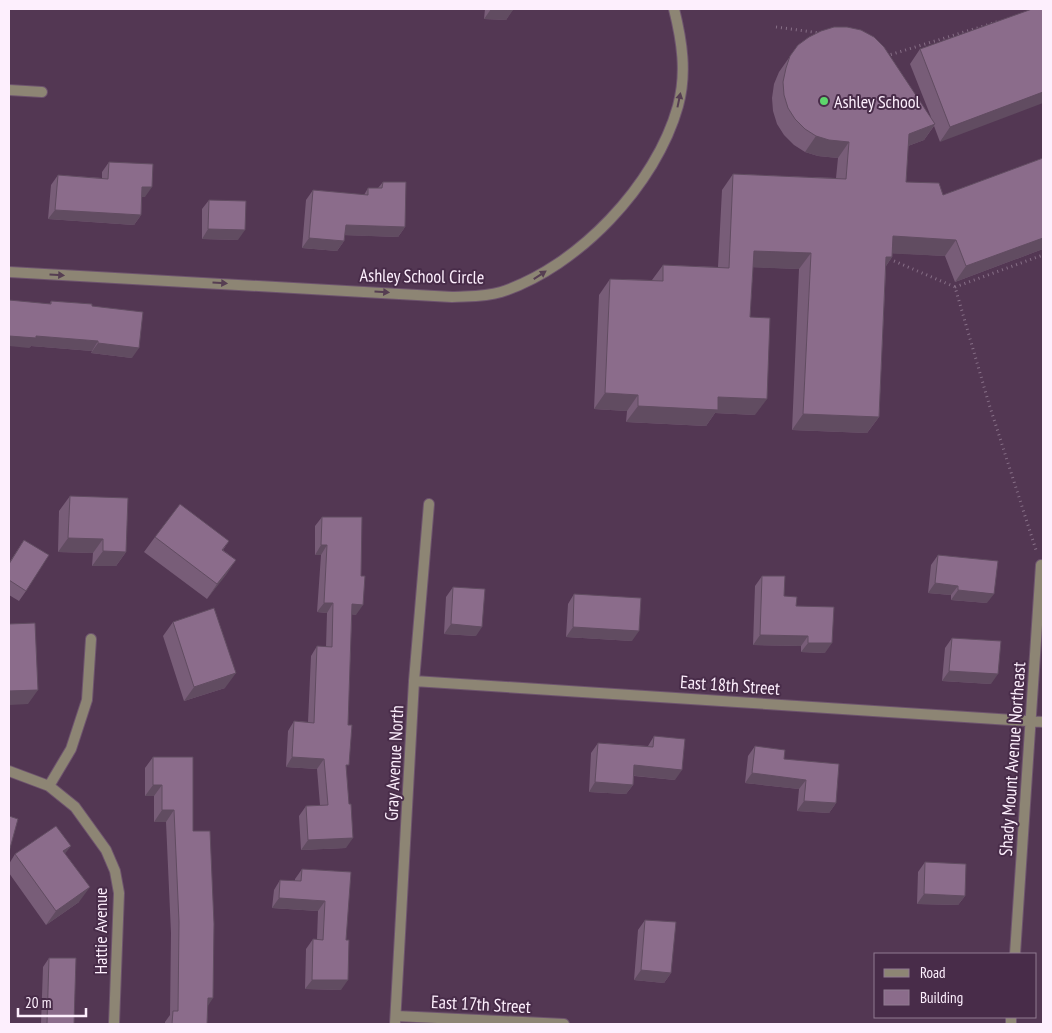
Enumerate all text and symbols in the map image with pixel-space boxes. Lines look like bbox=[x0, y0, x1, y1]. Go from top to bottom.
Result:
place label: Ashley School bbox=[834, 90, 920, 113]
one-way arrow bbox=[675, 92, 683, 108]
marker: Ashley School bbox=[818, 95, 830, 107]
street label: Ashley School Circle bbox=[359, 263, 485, 289]
one-way arrow bbox=[533, 270, 547, 280]
one-way arrow bbox=[50, 271, 66, 279]
one-way arrow bbox=[212, 280, 228, 288]
one-way arrow bbox=[374, 289, 390, 297]
street label: Shady Mount Avenue Northeast bbox=[994, 661, 1030, 857]
street label: East 18th Street bbox=[679, 670, 781, 700]
street label: Gray Avenue North bbox=[379, 705, 409, 821]
street label: Hattie Avenue bbox=[89, 888, 112, 974]
legend bbox=[874, 953, 1037, 1018]
text: Road bbox=[920, 963, 946, 982]
scale bar bbox=[18, 986, 85, 1018]
text: Building bbox=[920, 988, 963, 1007]
street label: East 17th Street bbox=[431, 990, 531, 1018]
text: 20 m bbox=[25, 993, 51, 1012]

